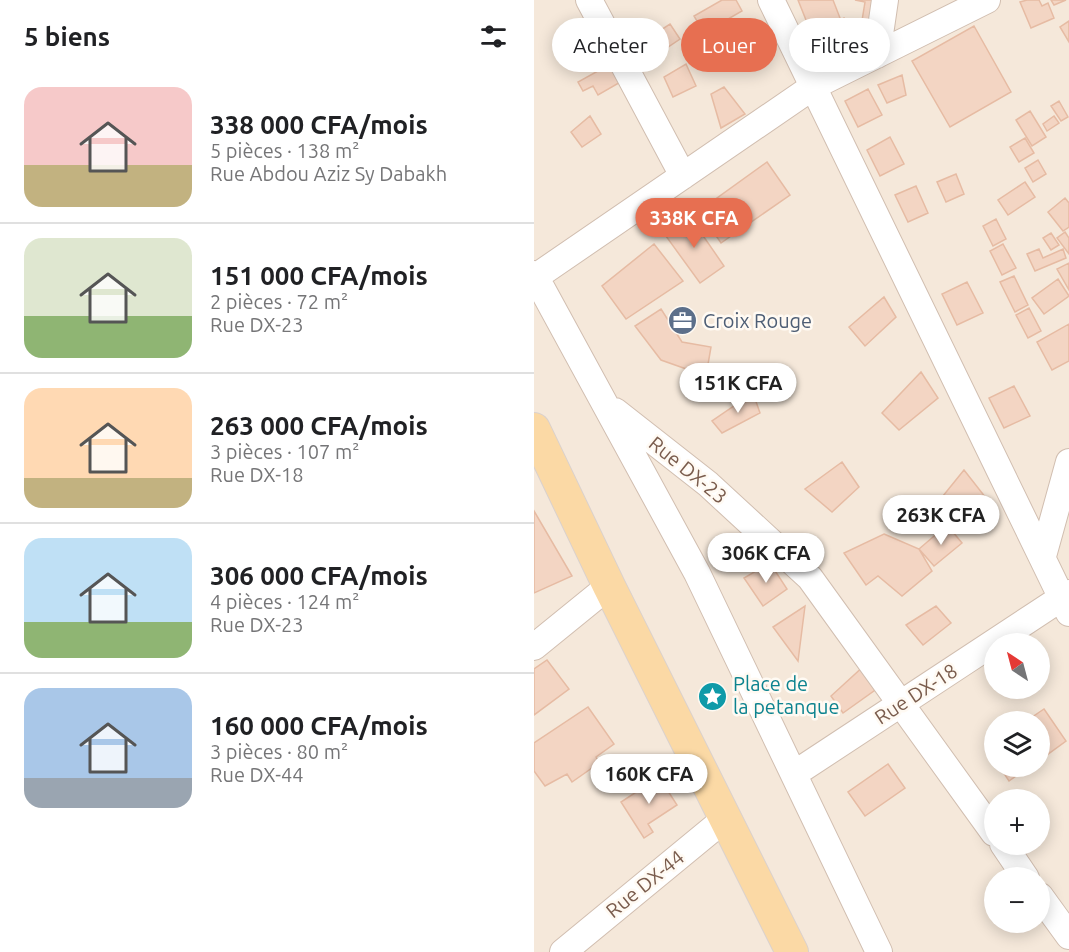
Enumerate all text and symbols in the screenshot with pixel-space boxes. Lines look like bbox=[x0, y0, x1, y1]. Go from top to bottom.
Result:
chip: Acheter bbox=[552, 18, 669, 72]
chip: Louer bbox=[681, 18, 777, 72]
chip: Filtres bbox=[789, 18, 890, 72]
icon: filters bbox=[477, 20, 510, 53]
text: 5 biens bbox=[24, 22, 110, 51]
text: 338 000 CFA/mois bbox=[210, 110, 428, 139]
icon: home bbox=[72, 111, 144, 183]
text: 5 pièces · 138 m² bbox=[210, 139, 359, 162]
text: Rue Abdou Aziz Sy Dabakh bbox=[210, 162, 447, 185]
pin: 338K CFA bbox=[632, 198, 756, 249]
text: 338K CFA bbox=[649, 206, 739, 229]
text: 151 000 CFA/mois bbox=[210, 261, 428, 290]
icon: home bbox=[72, 262, 144, 334]
text: 2 pièces · 72 m² bbox=[210, 290, 348, 313]
office icon: Croix Rouge bbox=[666, 305, 698, 337]
place label: Croix Rouge bbox=[703, 309, 812, 332]
text: Rue DX-23 bbox=[210, 313, 304, 336]
pin: 151K CFA bbox=[676, 363, 800, 414]
text: 151K CFA bbox=[693, 371, 783, 394]
text: 263 000 CFA/mois bbox=[210, 411, 428, 440]
icon: home bbox=[72, 412, 144, 484]
street label: Rue DX-23 bbox=[645, 431, 732, 508]
text: 3 pièces · 107 m² bbox=[210, 440, 359, 463]
text: Rue DX-18 bbox=[210, 463, 304, 486]
pin: 263K CFA bbox=[879, 495, 1003, 546]
text: 263K CFA bbox=[896, 503, 986, 526]
pin: 306K CFA bbox=[704, 533, 828, 584]
text: 306K CFA bbox=[721, 541, 811, 564]
text: 306 000 CFA/mois bbox=[210, 561, 428, 590]
icon: home bbox=[72, 562, 144, 634]
text: 4 pièces · 124 m² bbox=[210, 590, 359, 613]
text: Rue DX-23 bbox=[210, 613, 304, 636]
north arrow bbox=[984, 633, 1050, 699]
map controls bbox=[984, 633, 1050, 933]
street label: Rue DX-18 bbox=[870, 658, 961, 729]
place label: Place de la petanque bbox=[733, 672, 840, 718]
place icon: Place de la petanque bbox=[696, 680, 728, 712]
text: 160 000 CFA/mois bbox=[210, 711, 428, 740]
button: layers bbox=[984, 711, 1050, 777]
icon: home bbox=[72, 712, 144, 784]
text: 3 pièces · 80 m² bbox=[210, 740, 348, 763]
pin: 160K CFA bbox=[587, 754, 711, 805]
text: 160K CFA bbox=[604, 762, 694, 785]
text: Rue DX-44 bbox=[210, 763, 304, 786]
button: + bbox=[984, 789, 1050, 855]
street label: Rue DX-44 bbox=[601, 845, 688, 922]
button: − bbox=[984, 867, 1050, 933]

